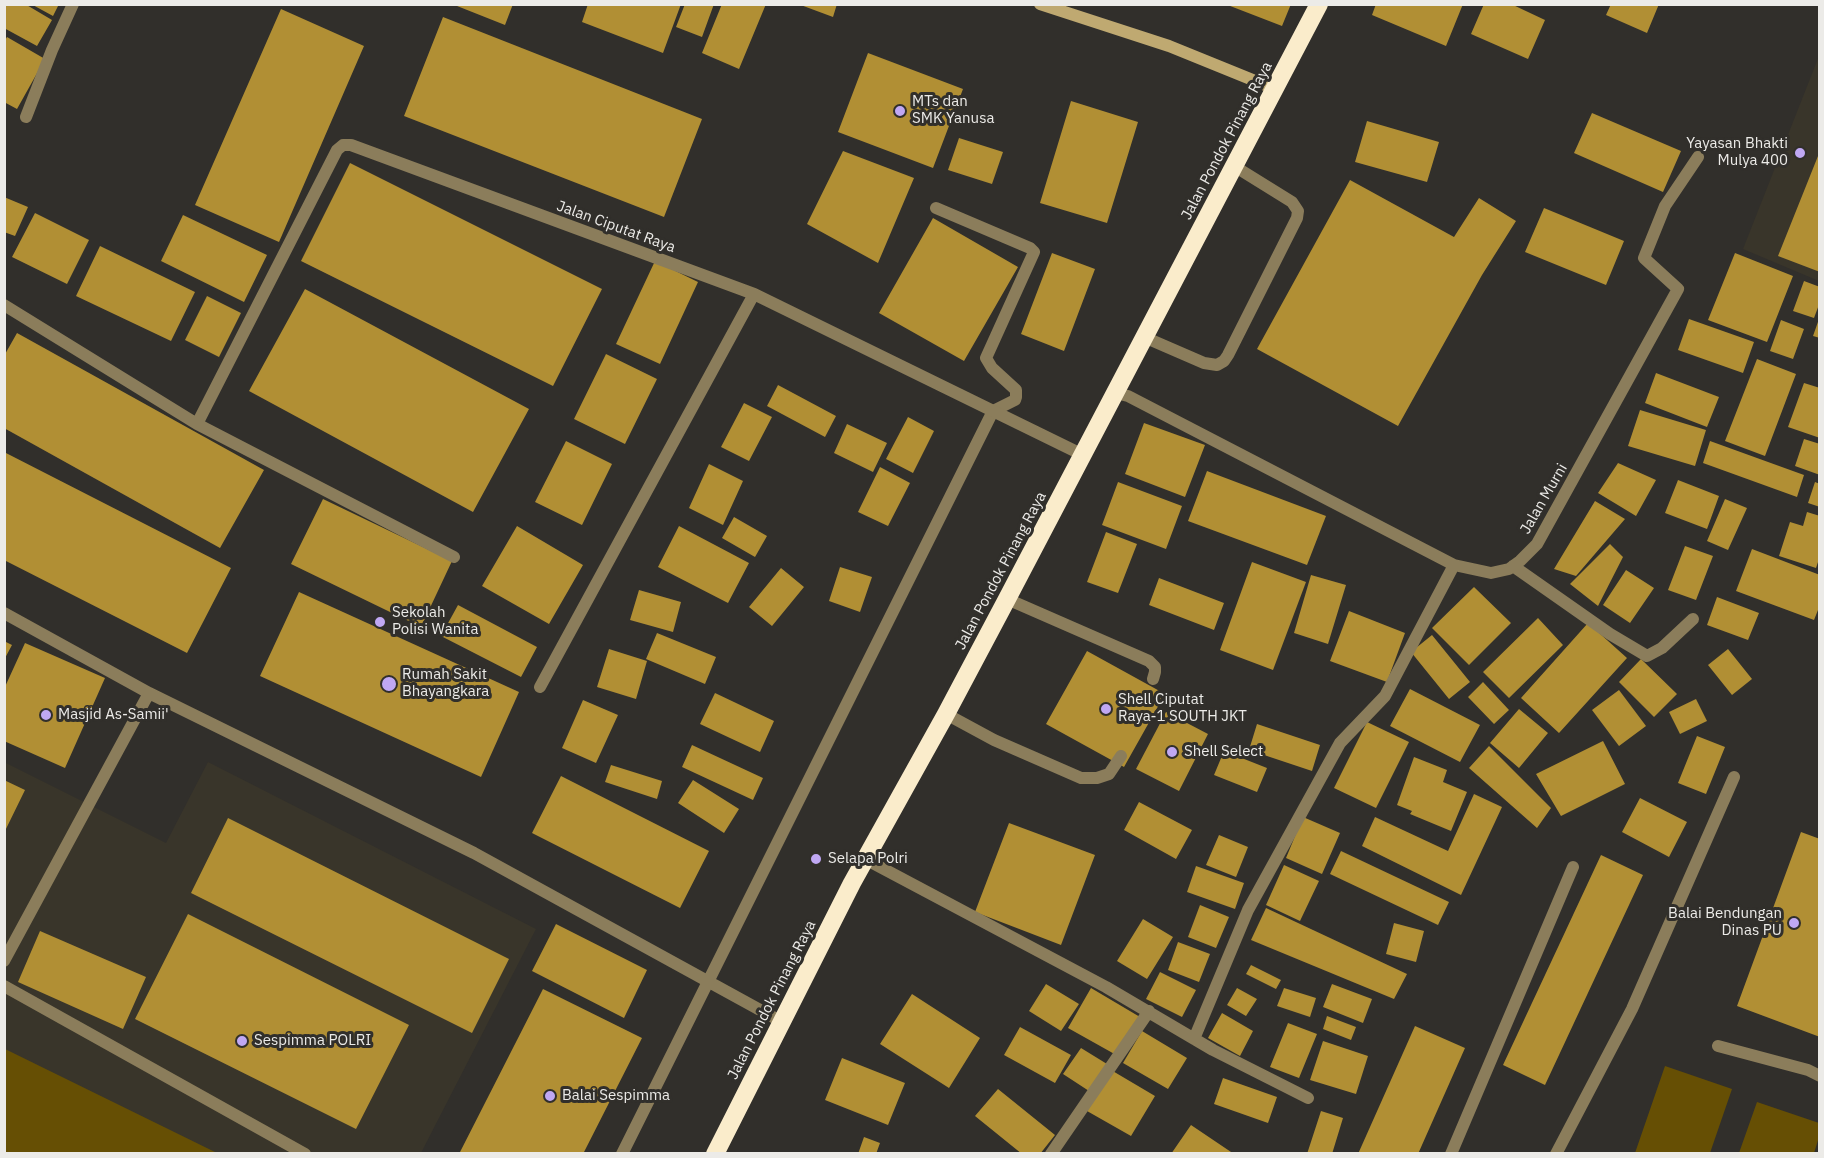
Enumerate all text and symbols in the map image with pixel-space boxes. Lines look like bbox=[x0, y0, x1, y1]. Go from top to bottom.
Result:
street label: Jalan Pondok Pinang Raya bbox=[1178, 59, 1276, 223]
place label: MTs dan SMK Yanusa bbox=[912, 93, 994, 128]
marker: MTs dan SMK Yanusa bbox=[893, 104, 907, 118]
place label: Yayasan Bhakti Mulya 400 bbox=[1686, 135, 1788, 170]
marker: Yayasan Bhakti Mulya 400 bbox=[1793, 146, 1807, 160]
street label: Jalan Ciputat Raya bbox=[554, 197, 678, 257]
street label: Jalan Murni bbox=[1517, 461, 1571, 537]
street label: Jalan Pondok Pinang Raya bbox=[952, 489, 1050, 653]
place label: Sekolah Polisi Wanita bbox=[392, 604, 478, 639]
marker: Sekolah Polisi Wanita bbox=[373, 615, 387, 629]
place label: Rumah Sakit Bhayangkara bbox=[402, 666, 489, 701]
marker: Rumah Sakit Bhayangkara bbox=[380, 675, 398, 693]
place label: Shell Ciputat Raya-1 SOUTH JKT bbox=[1118, 691, 1247, 726]
marker: Shell Ciputat Raya-1 SOUTH JKT bbox=[1099, 702, 1113, 716]
place label: Masjid As-Samii' bbox=[58, 706, 169, 724]
marker: Masjid As-Samii' bbox=[39, 708, 53, 722]
place label: Shell Select bbox=[1184, 743, 1263, 761]
marker: Shell Select bbox=[1165, 745, 1179, 759]
place label: Selapa Polri bbox=[828, 850, 908, 868]
marker: Selapa Polri bbox=[809, 852, 823, 866]
place label: Balai Bendungan Dinas PU bbox=[1668, 905, 1782, 940]
marker: Balai Bendungan Dinas PU bbox=[1787, 916, 1801, 930]
street label: Jalan Pondok Pinang Raya bbox=[724, 917, 820, 1083]
place label: Sespimma POLRI bbox=[254, 1032, 371, 1050]
marker: Sespimma POLRI bbox=[235, 1034, 249, 1048]
place label: Balai Sespimma bbox=[562, 1087, 670, 1105]
marker: Balai Sespimma bbox=[543, 1089, 557, 1103]

